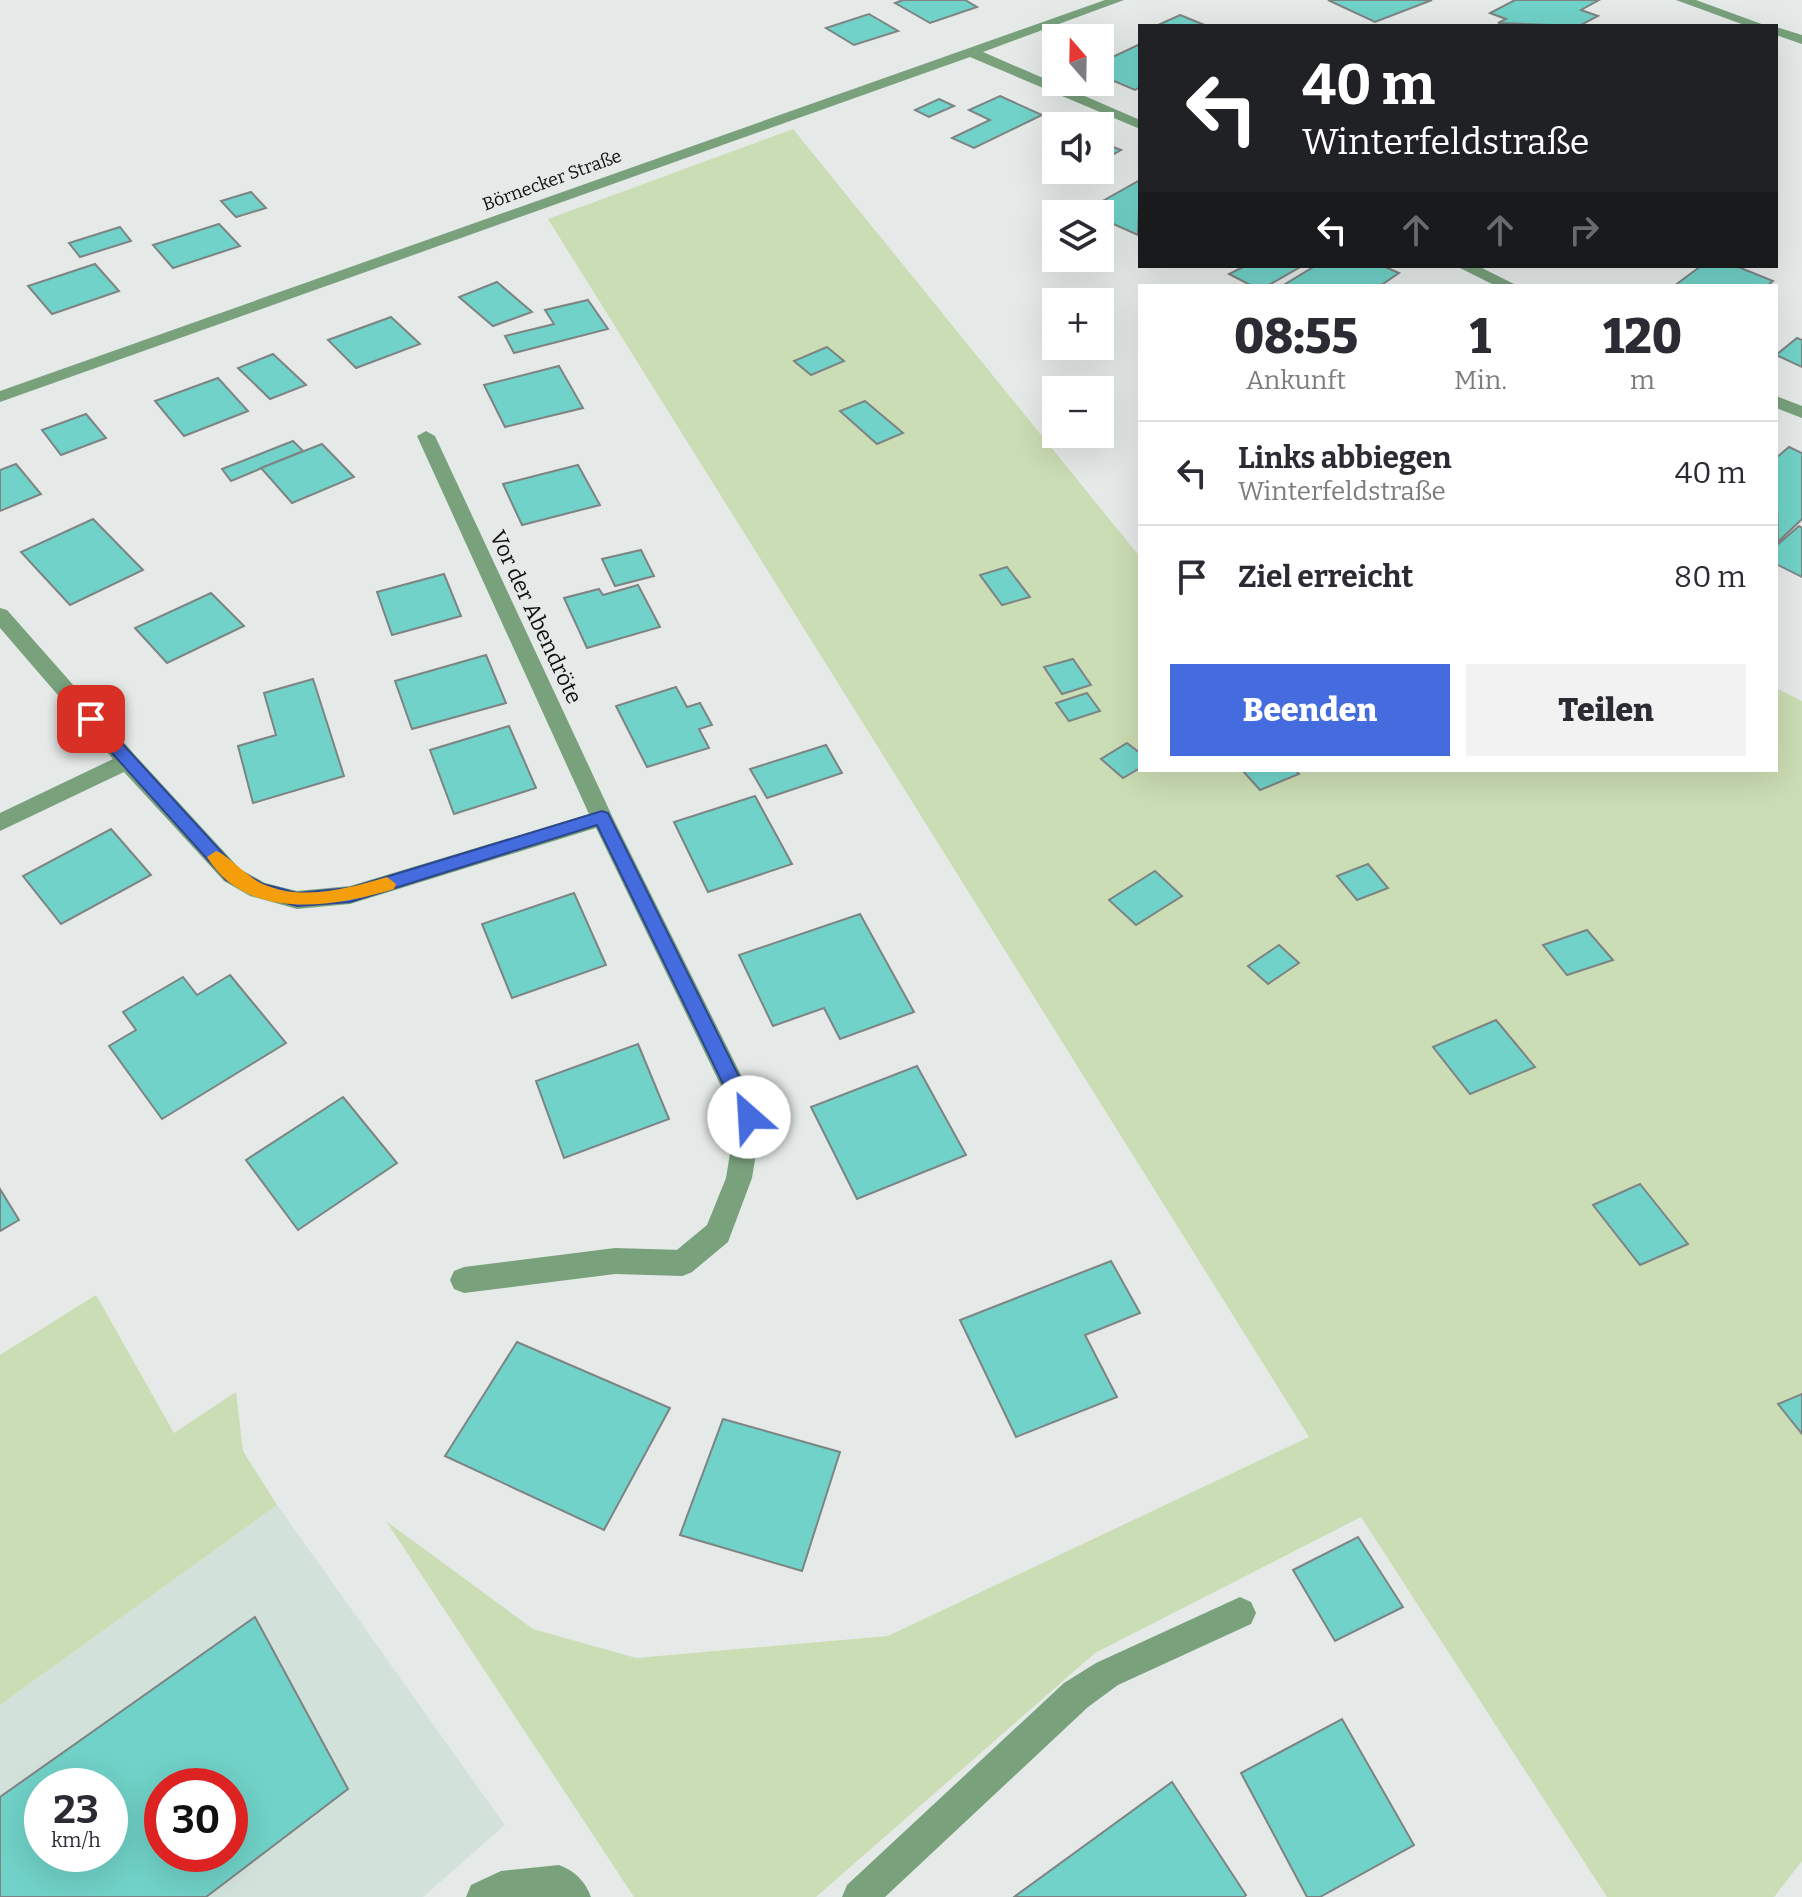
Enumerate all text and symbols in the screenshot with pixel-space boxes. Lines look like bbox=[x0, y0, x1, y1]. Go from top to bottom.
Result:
north arrow bbox=[1042, 24, 1114, 96]
map controls bbox=[1042, 24, 1114, 448]
text: 40 m bbox=[1302, 52, 1435, 119]
icon: left bbox=[1170, 56, 1274, 160]
button: sound bbox=[1042, 112, 1114, 184]
text: Winterfeldstraße bbox=[1302, 120, 1589, 164]
street label: Börnecker Straße bbox=[480, 145, 624, 215]
button: layers bbox=[1042, 200, 1114, 272]
icon: left bbox=[1310, 208, 1354, 252]
icon: ahead bbox=[1394, 208, 1438, 252]
icon: ahead bbox=[1478, 208, 1522, 252]
icon: right bbox=[1562, 208, 1606, 252]
button: + bbox=[1042, 288, 1114, 360]
text: 08:55 bbox=[1234, 308, 1358, 366]
text: 1 bbox=[1470, 308, 1491, 366]
text: 120 bbox=[1603, 308, 1682, 366]
text: Ankunft bbox=[1246, 365, 1346, 396]
text: Min. bbox=[1454, 365, 1507, 396]
text: m bbox=[1630, 365, 1655, 396]
button: − bbox=[1042, 376, 1114, 448]
text: Links abbiegen bbox=[1238, 440, 1451, 476]
icon: left bbox=[1170, 451, 1214, 495]
text: 40 m bbox=[1675, 455, 1746, 491]
text: Winterfeldstraße bbox=[1238, 476, 1446, 507]
street label: Vor der Abendröte bbox=[484, 526, 588, 708]
icon: arrive bbox=[1170, 555, 1214, 599]
text: Ziel erreicht bbox=[1238, 559, 1413, 595]
text: 80 m bbox=[1674, 559, 1746, 595]
button: Beenden bbox=[1170, 664, 1450, 756]
button: Teilen bbox=[1466, 664, 1746, 756]
pin bbox=[57, 685, 125, 753]
icon: arrive bbox=[69, 697, 113, 741]
position arrow bbox=[707, 1075, 791, 1159]
speed limit sign: 30 bbox=[144, 1768, 248, 1872]
text: 23 bbox=[53, 1786, 99, 1834]
text: km/h bbox=[51, 1828, 101, 1852]

